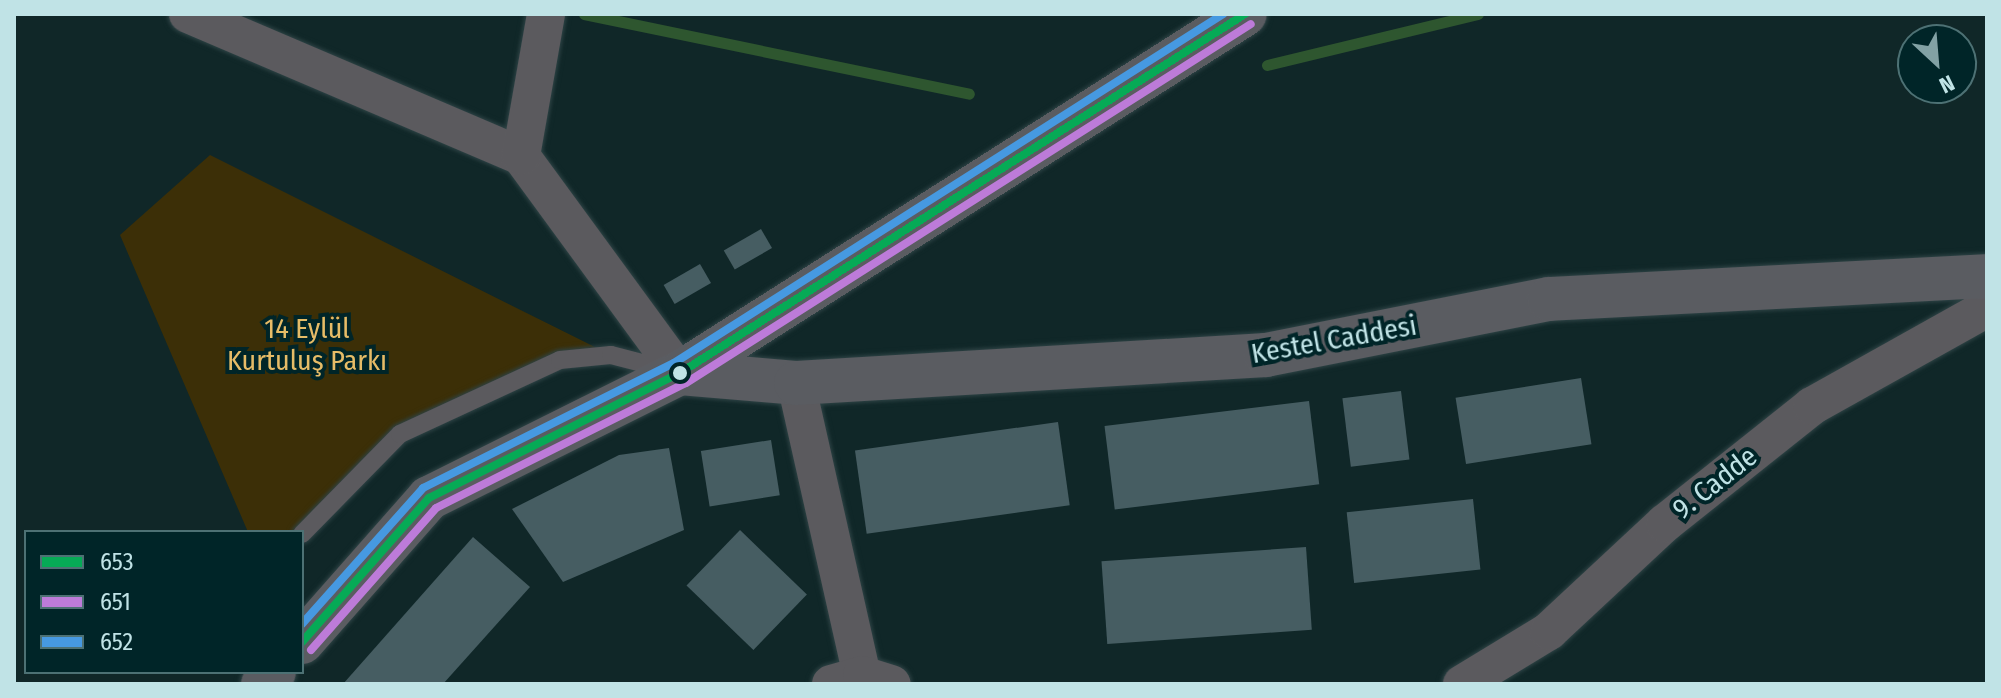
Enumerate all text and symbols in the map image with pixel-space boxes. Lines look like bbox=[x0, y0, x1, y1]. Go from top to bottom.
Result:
north arrow bbox=[1897, 24, 1977, 104]
text: N bbox=[1935, 69, 1959, 99]
street label: Kestel Caddesi bbox=[1249, 309, 1419, 371]
park label: 14 Eylül Kurtuluş Parkı bbox=[227, 312, 387, 378]
unlabelled marker bbox=[672, 365, 688, 381]
street label: 9. Cadde bbox=[1666, 440, 1764, 526]
legend bbox=[24, 530, 304, 674]
text: 653 bbox=[100, 548, 133, 576]
text: 651 bbox=[100, 588, 131, 616]
text: 652 bbox=[100, 628, 133, 656]

